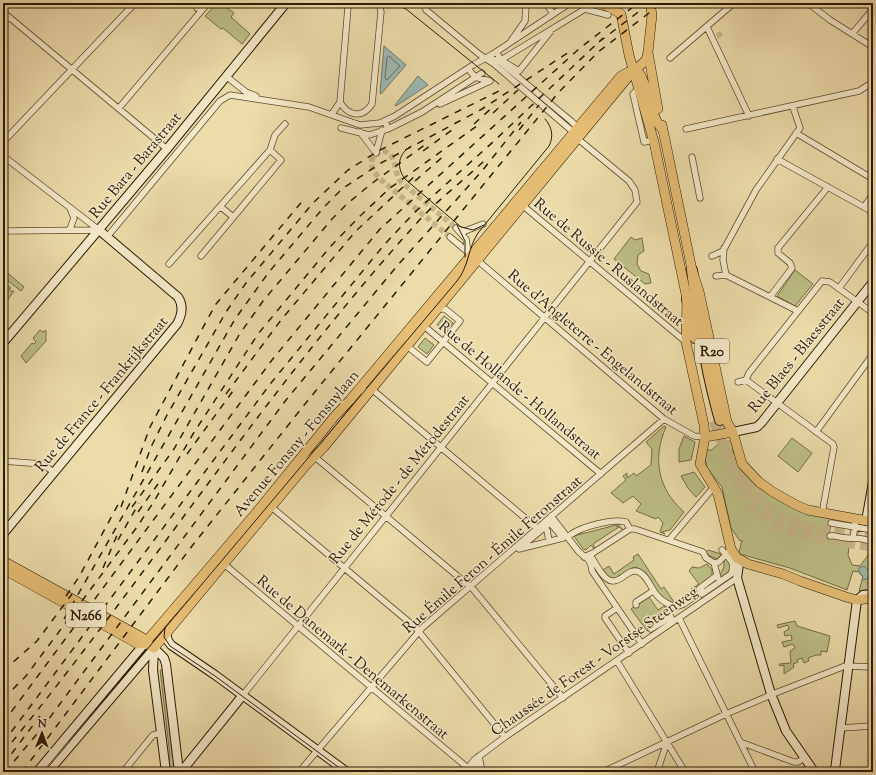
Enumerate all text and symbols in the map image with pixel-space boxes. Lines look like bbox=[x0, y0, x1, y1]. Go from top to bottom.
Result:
street label: Rue Bara - Barastraat bbox=[85, 108, 187, 224]
street label: Rue de Russie - Ruslandstraat bbox=[529, 194, 687, 332]
street label: Rue d'Angleterre - Engelandstraat bbox=[502, 266, 682, 421]
street label: Rue Blaes - Blaesstraat bbox=[744, 294, 850, 418]
street label: Rue de France - Frankrijkstraat bbox=[31, 313, 174, 477]
street label: Rue de Hollande - Hollandstraat bbox=[433, 317, 605, 466]
road number: R20 bbox=[695, 339, 729, 363]
street label: Avenue Fonsny - Fonsnylaan bbox=[229, 366, 365, 522]
street label: Rue de Mérode - de Mérodestraat bbox=[325, 391, 475, 569]
street label: Rue Émile Feron - Émile Feronstraat bbox=[398, 470, 587, 639]
street label: Rue de Danemark - Denemarkenstraat bbox=[251, 571, 453, 745]
street label: Chaussée de Forest - Vorstse Steenweg bbox=[487, 582, 703, 742]
road number: N266 bbox=[66, 603, 106, 627]
north arrow bbox=[22, 713, 62, 753]
text: N bbox=[37, 716, 47, 732]

